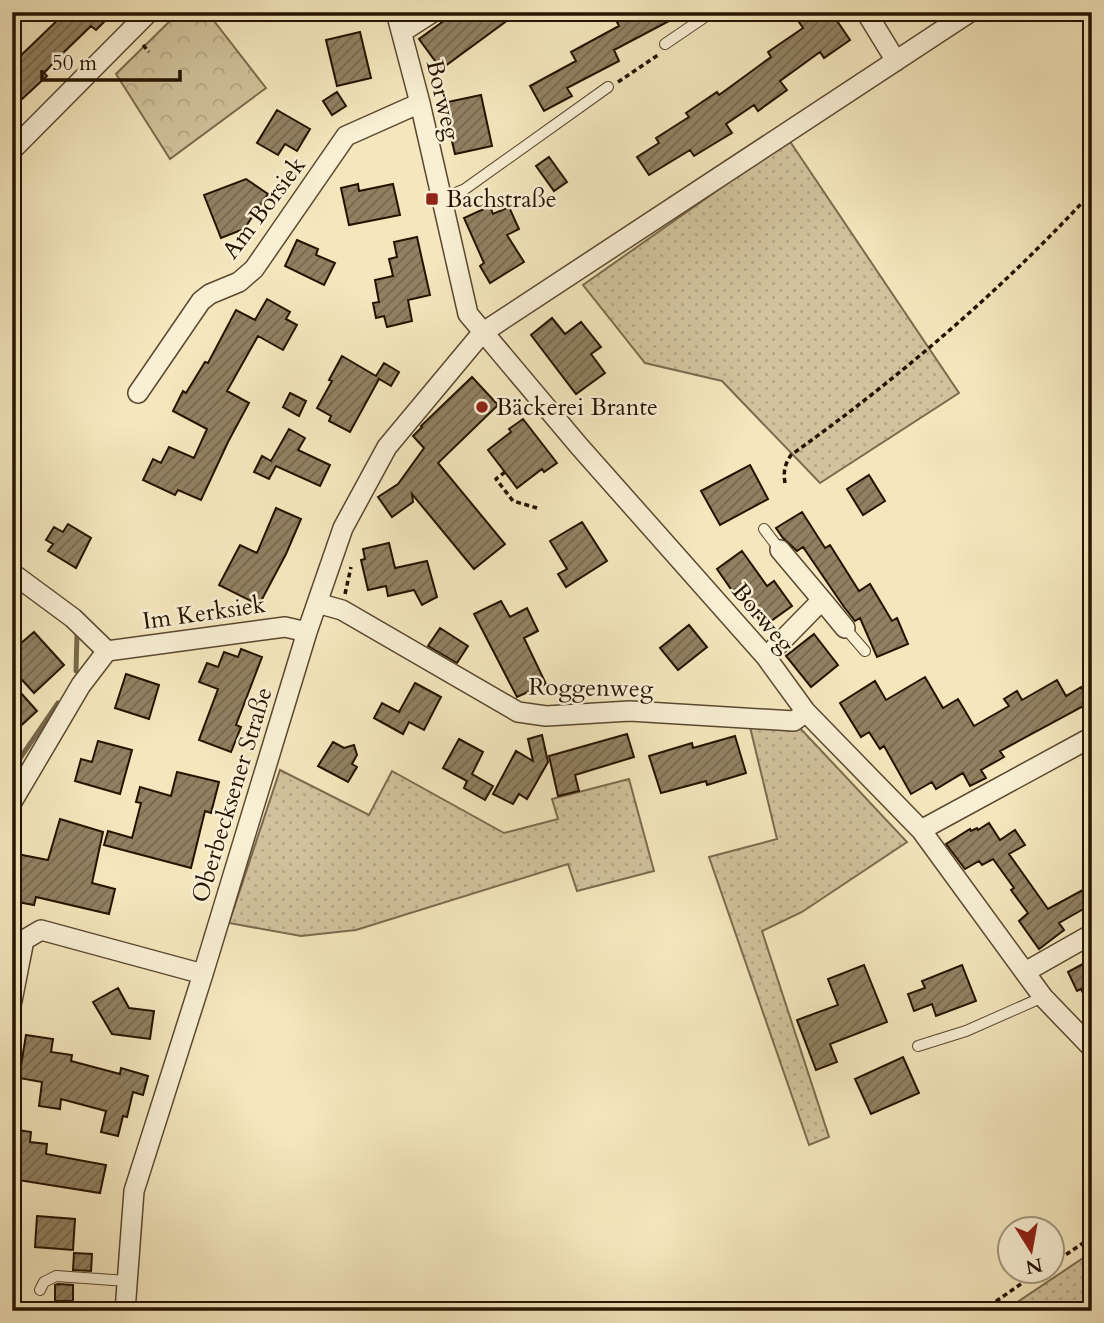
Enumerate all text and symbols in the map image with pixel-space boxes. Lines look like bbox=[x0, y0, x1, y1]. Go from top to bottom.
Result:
scale bar bbox=[42, 38, 180, 82]
text: 50 m bbox=[52, 49, 97, 78]
street label: Borweg bbox=[418, 57, 468, 144]
street label: Am Borsiek bbox=[215, 150, 313, 266]
place label: Bachstraße bbox=[446, 183, 557, 216]
marker: Bachstraße bbox=[424, 191, 440, 207]
place label: Bäckerei Brante bbox=[496, 391, 658, 424]
marker: Bäckerei Brante bbox=[474, 399, 490, 415]
street label: Borweg bbox=[724, 576, 802, 660]
street label: Im Kerksiek bbox=[140, 588, 268, 638]
street label: Roggenweg bbox=[528, 670, 654, 706]
street label: Oberbecksener Straße bbox=[184, 683, 280, 907]
north arrow bbox=[996, 1214, 1066, 1284]
text: N bbox=[1023, 1251, 1045, 1280]

